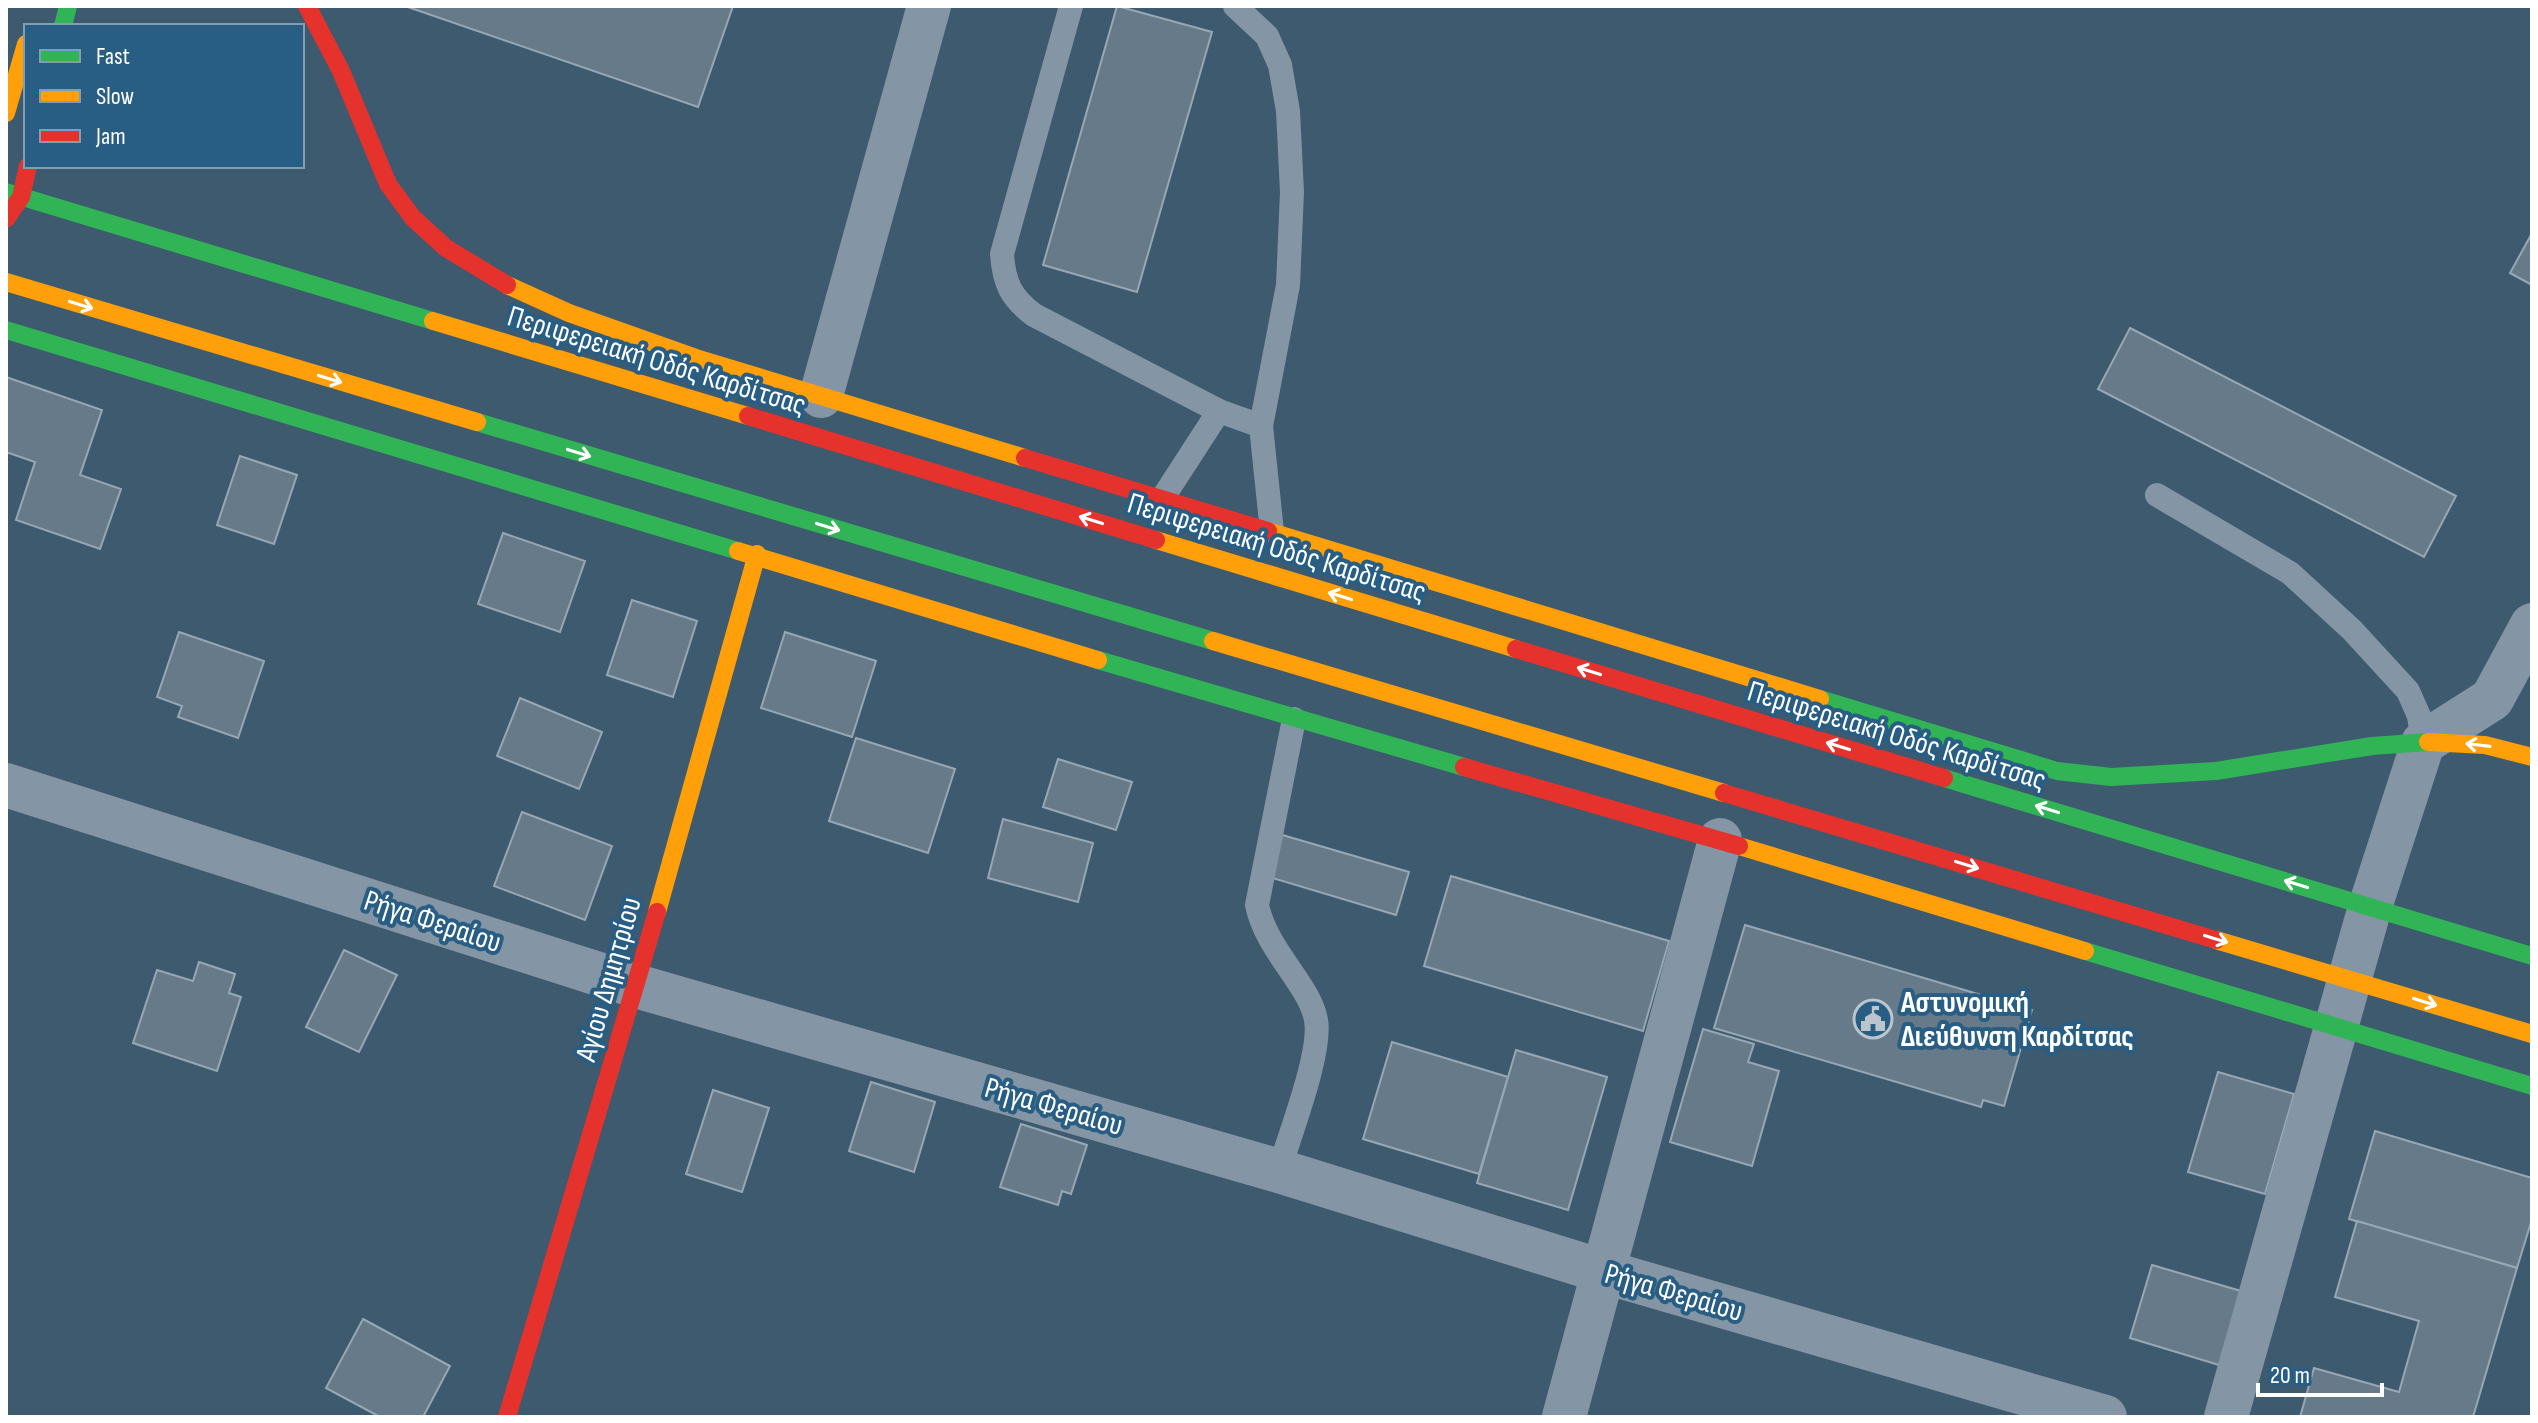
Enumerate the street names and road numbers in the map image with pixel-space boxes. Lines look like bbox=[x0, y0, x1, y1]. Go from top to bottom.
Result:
street label: Περιφερειακή Οδός Καρδίτσας bbox=[503, 298, 810, 423]
street label: Περιφερειακή Οδός Καρδίτσας bbox=[1123, 485, 1430, 610]
street label: Περιφερειακή Οδός Καρδίτσας bbox=[1743, 673, 2050, 798]
street label: Ρήγα Φεραίου bbox=[360, 883, 506, 961]
street label: Αγίου Δημητρίου bbox=[568, 893, 650, 1066]
street label: Ρήγα Φεραίου bbox=[980, 1070, 1127, 1144]
street label: Ρήγα Φεραίου bbox=[1600, 1256, 1747, 1330]

